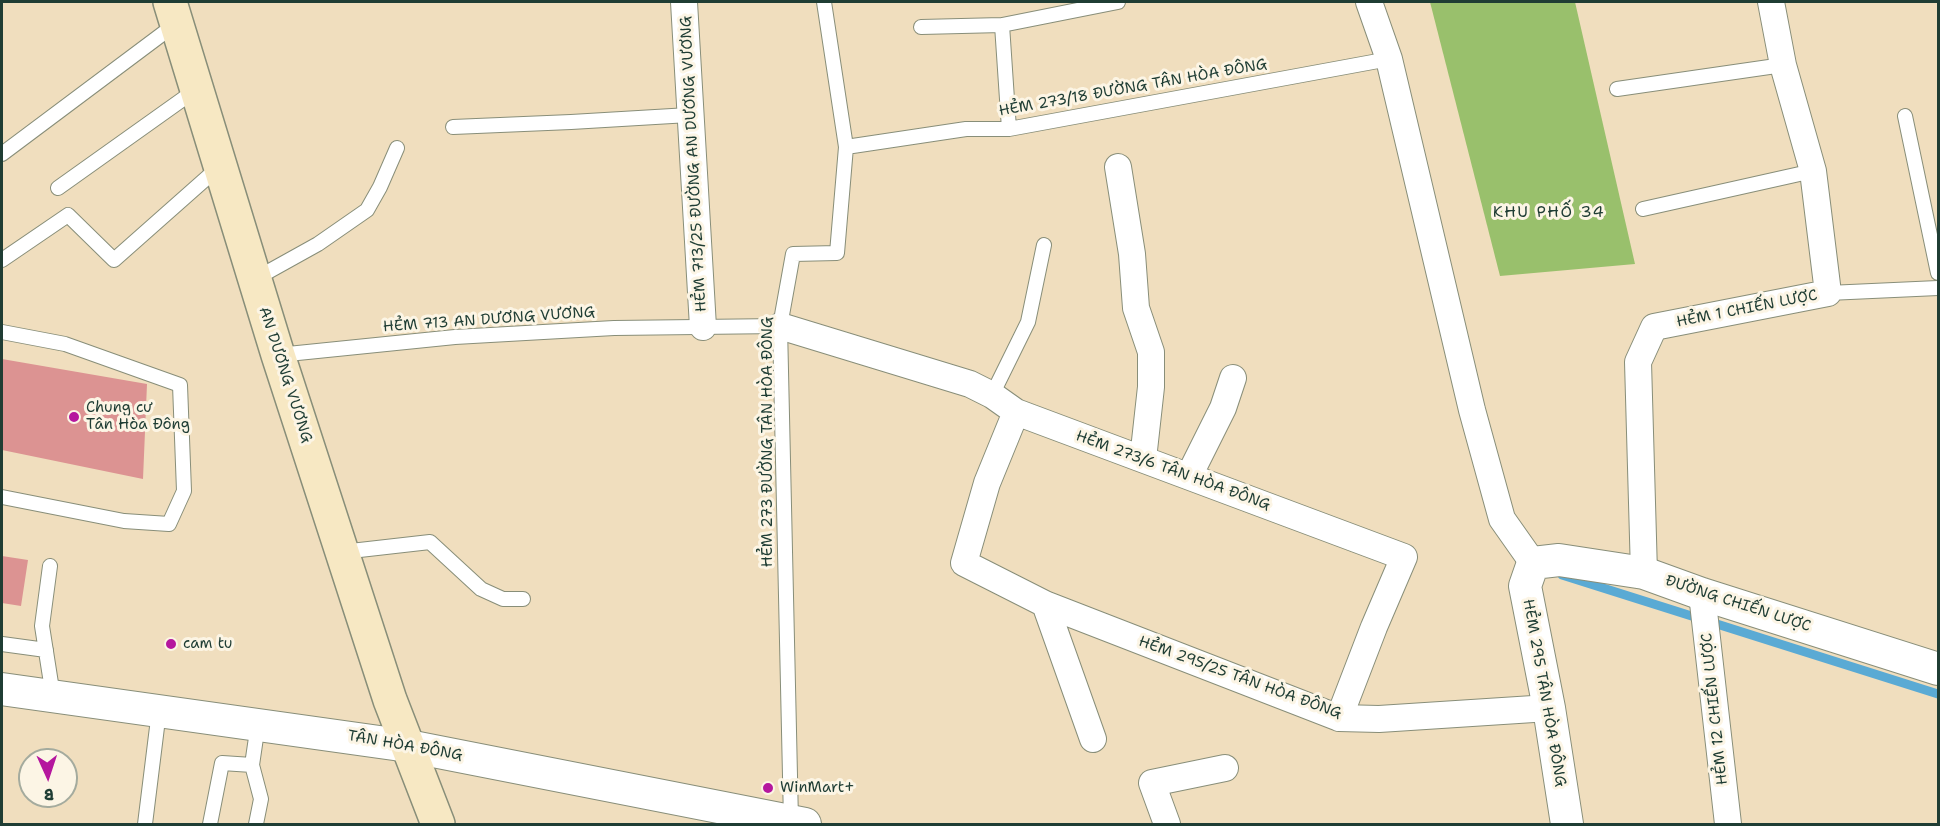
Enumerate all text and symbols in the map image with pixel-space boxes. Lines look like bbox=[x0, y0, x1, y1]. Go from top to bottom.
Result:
street label: HẺM 713/25 ĐƯỜNG AN DƯƠNG VƯƠNG bbox=[677, 15, 711, 313]
street label: HẺM 273/18 ĐƯỜNG TÂN HÒA ĐÔNG bbox=[997, 56, 1269, 120]
district label: KHU PHỐ 34 bbox=[1493, 203, 1605, 223]
street label: HẺM 1 CHIẾN LƯỢC bbox=[1675, 287, 1819, 331]
street label: HẺM 713 AN DƯƠNG VƯƠNG bbox=[382, 304, 596, 336]
street label: AN DƯƠNG VƯƠNG bbox=[255, 305, 315, 445]
street label: HẺM 273 ĐƯỜNG TÂN HÒA ĐÔNG bbox=[759, 317, 777, 567]
place label: Chung cư Tân Hòa Đông bbox=[86, 399, 190, 434]
marker: Chung cư Tân Hòa Đông bbox=[67, 410, 81, 424]
street label: HẺM 273/6 TÂN HÒA ĐÔNG bbox=[1073, 427, 1273, 515]
street label: ĐƯỜNG CHIẾN LƯỢC bbox=[1663, 572, 1813, 636]
street label: HẺM 295 TÂN HÒA ĐÔNG bbox=[1519, 598, 1569, 788]
street label: HẺM 12 CHIẾN LƯỢC bbox=[1698, 632, 1732, 786]
street label: HẺM 295/25 TÂN HÒA ĐÔNG bbox=[1136, 633, 1344, 723]
place label: cam tu bbox=[183, 635, 233, 653]
marker: cam tu bbox=[164, 637, 178, 651]
street label: TÂN HÒA ĐÔNG bbox=[346, 727, 464, 765]
north arrow bbox=[18, 748, 78, 808]
place label: WinMart+ bbox=[780, 779, 855, 797]
marker: WinMart+ bbox=[761, 781, 775, 795]
text: B bbox=[43, 784, 54, 805]

